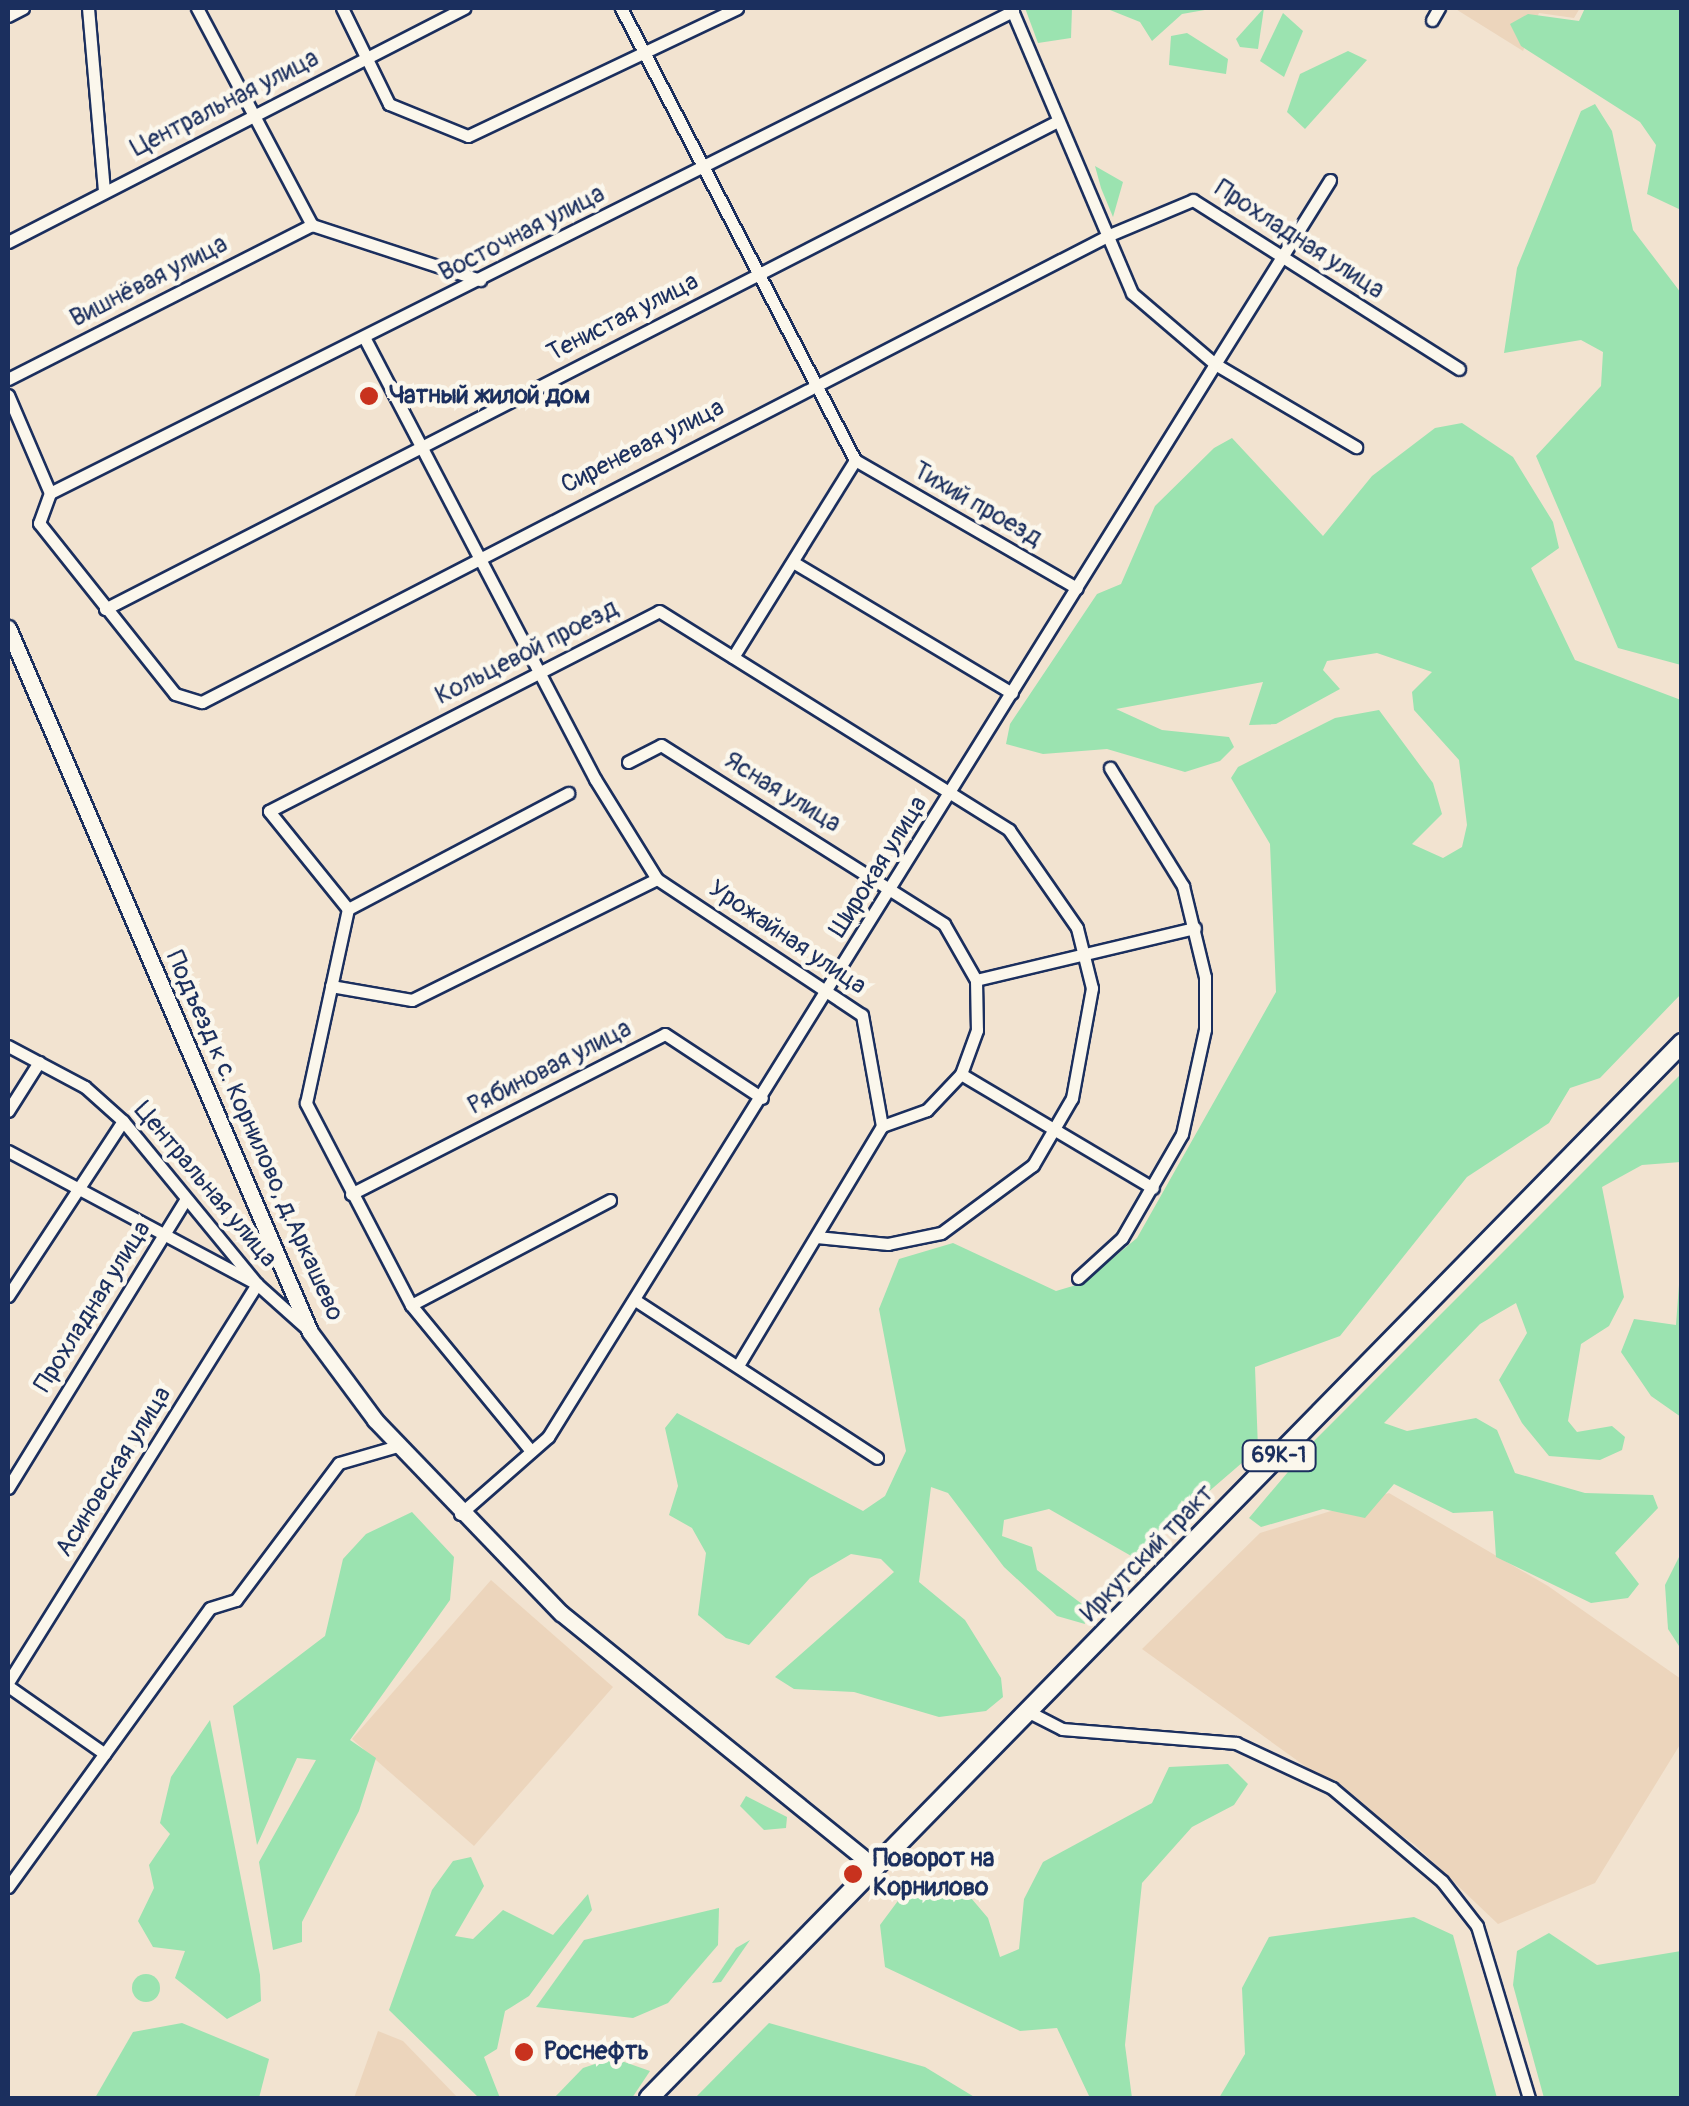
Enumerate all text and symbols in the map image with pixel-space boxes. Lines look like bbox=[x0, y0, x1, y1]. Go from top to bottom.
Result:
street label: Центральная улица bbox=[126, 44, 324, 164]
street label: Прохладная улица bbox=[1209, 174, 1389, 306]
street label: Восточная улица bbox=[434, 179, 610, 289]
street label: Вишнёвая улица bbox=[65, 230, 233, 334]
street label: Тенистая улица bbox=[542, 267, 704, 369]
place label: Чатный жилой дом bbox=[389, 381, 590, 411]
marker: Чатный жилой дом bbox=[358, 385, 380, 407]
street label: Сиреневая улица bbox=[557, 393, 729, 501]
street label: Тихий проезд bbox=[907, 456, 1047, 554]
street label: Кольцевой проезд bbox=[431, 594, 623, 712]
street label: Ясная улица bbox=[718, 746, 846, 840]
street label: Широкая улица bbox=[824, 791, 934, 943]
street label: Урожайная улица bbox=[703, 874, 871, 1002]
street label: Подъезд к с. Корнилово, д.Аркашево bbox=[159, 946, 349, 1326]
street label: Рябиновая улица bbox=[463, 1014, 637, 1122]
street label: Центральная улица bbox=[127, 1096, 283, 1274]
street label: Прохладная улица bbox=[28, 1216, 158, 1398]
street label: Асиновская улица bbox=[50, 1381, 178, 1563]
road number: 69К-1 bbox=[1242, 1439, 1316, 1473]
street label: Иркутский тракт bbox=[1075, 1479, 1221, 1629]
place label: Поворот на Корнилово bbox=[873, 1845, 994, 1904]
marker: Поворот на Корнилово bbox=[842, 1863, 864, 1885]
place label: Роснефть bbox=[544, 2037, 649, 2067]
marker: Роснефть bbox=[513, 2041, 535, 2063]

